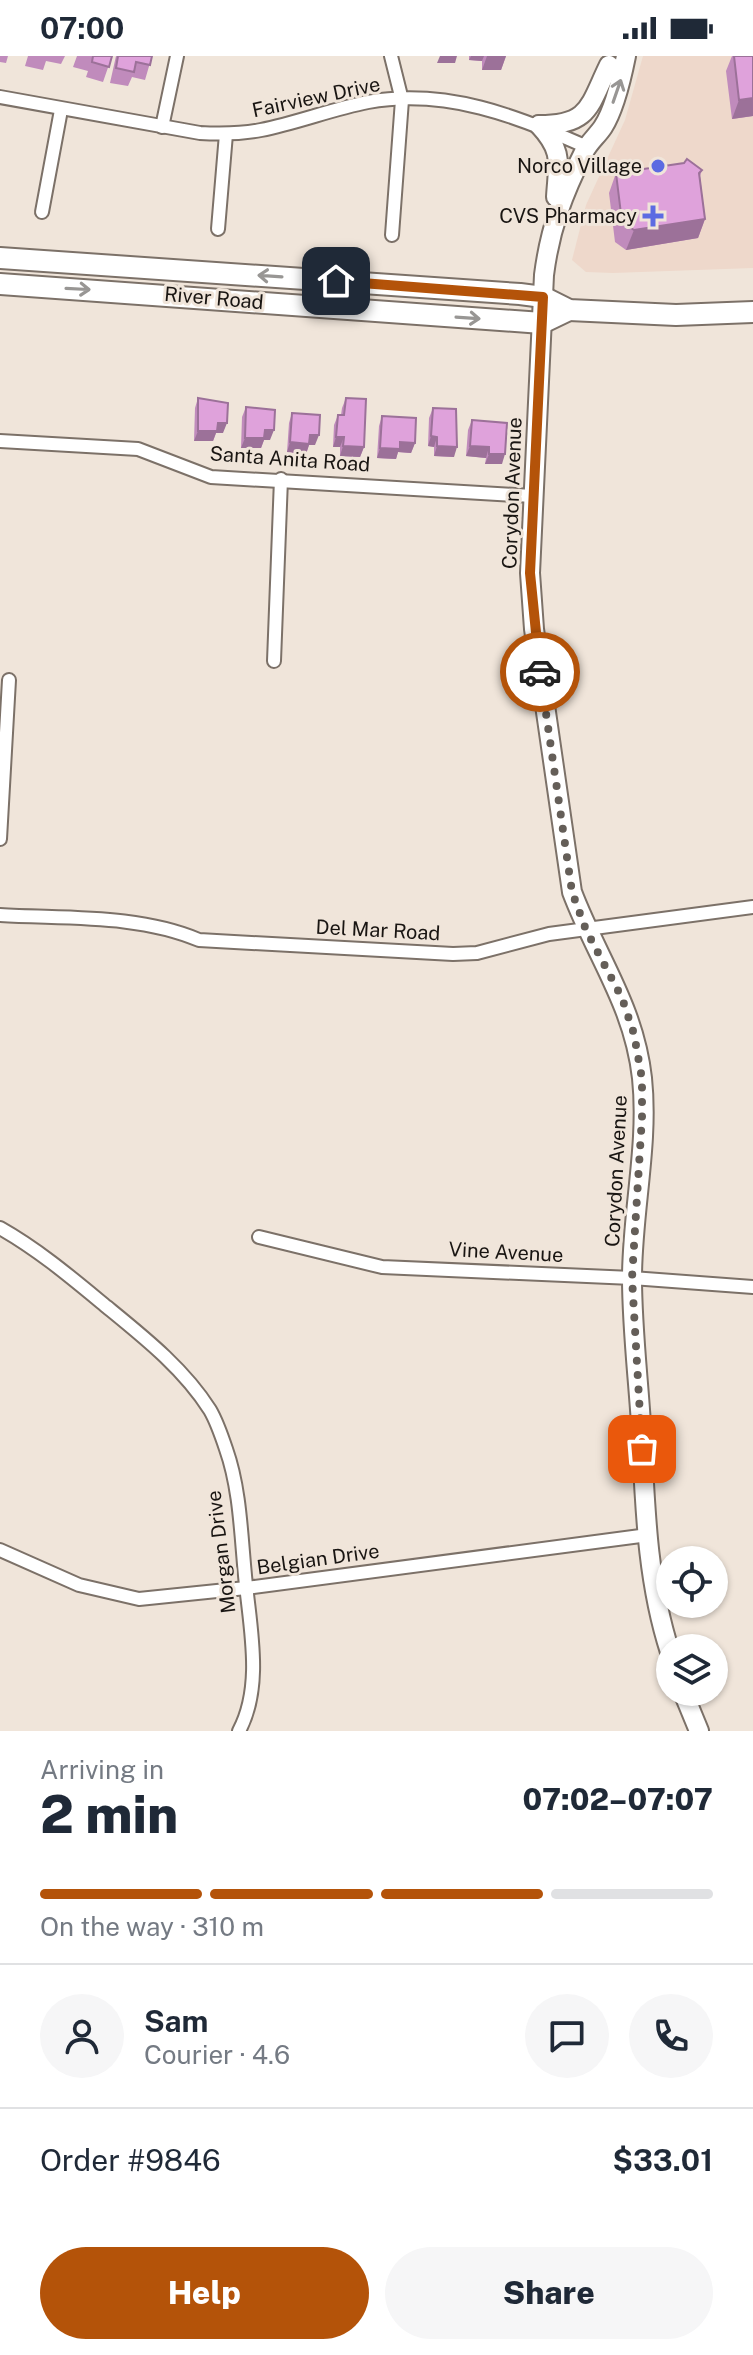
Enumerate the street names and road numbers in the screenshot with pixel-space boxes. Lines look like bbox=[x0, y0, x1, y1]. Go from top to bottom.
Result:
street label: Fairview Drive bbox=[250, 72, 382, 122]
street label: River Road bbox=[163, 282, 265, 314]
street label: Corydon Avenue bbox=[497, 417, 527, 569]
street label: Santa Anita Road bbox=[209, 441, 371, 477]
street label: Del Mar Road bbox=[315, 915, 441, 945]
street label: Corydon Avenue bbox=[600, 1094, 632, 1248]
street label: Vine Avenue bbox=[448, 1237, 564, 1267]
street label: Morgan Drive bbox=[202, 1489, 240, 1615]
street label: Belgian Drive bbox=[255, 1539, 381, 1579]

